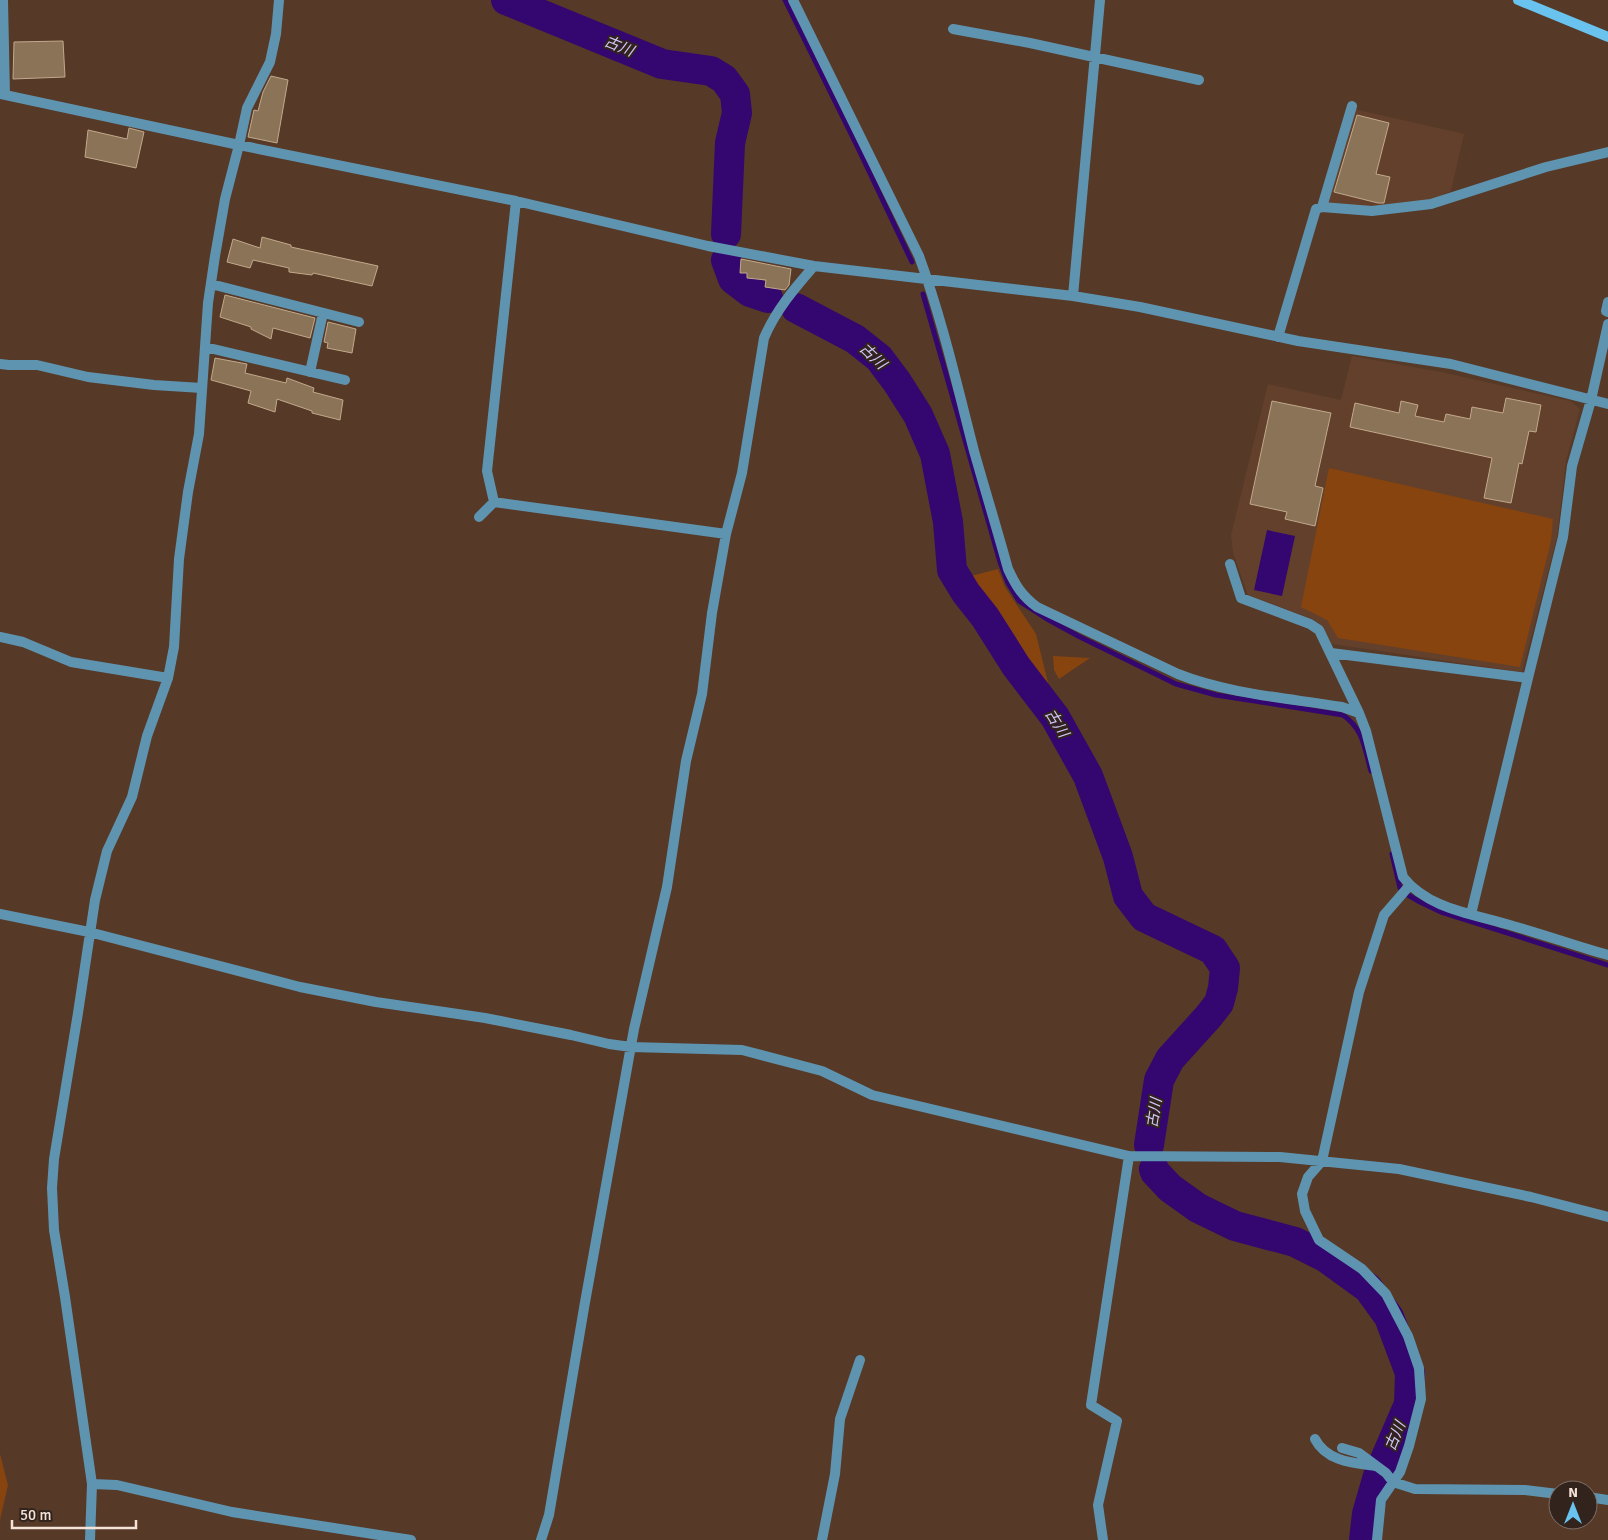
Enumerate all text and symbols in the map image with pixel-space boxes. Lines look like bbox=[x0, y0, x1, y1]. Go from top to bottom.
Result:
water label: 古川 bbox=[602, 32, 638, 61]
water label: 古川 bbox=[856, 339, 891, 374]
water label: 古川 bbox=[1041, 706, 1074, 742]
water label: 古川 bbox=[1143, 1095, 1166, 1129]
water label: 古川 bbox=[1381, 1417, 1410, 1453]
north arrow bbox=[1548, 1480, 1598, 1530]
text: N bbox=[1568, 1484, 1578, 1501]
scale bar bbox=[12, 1498, 136, 1530]
text: 50 m bbox=[20, 1506, 51, 1524]

